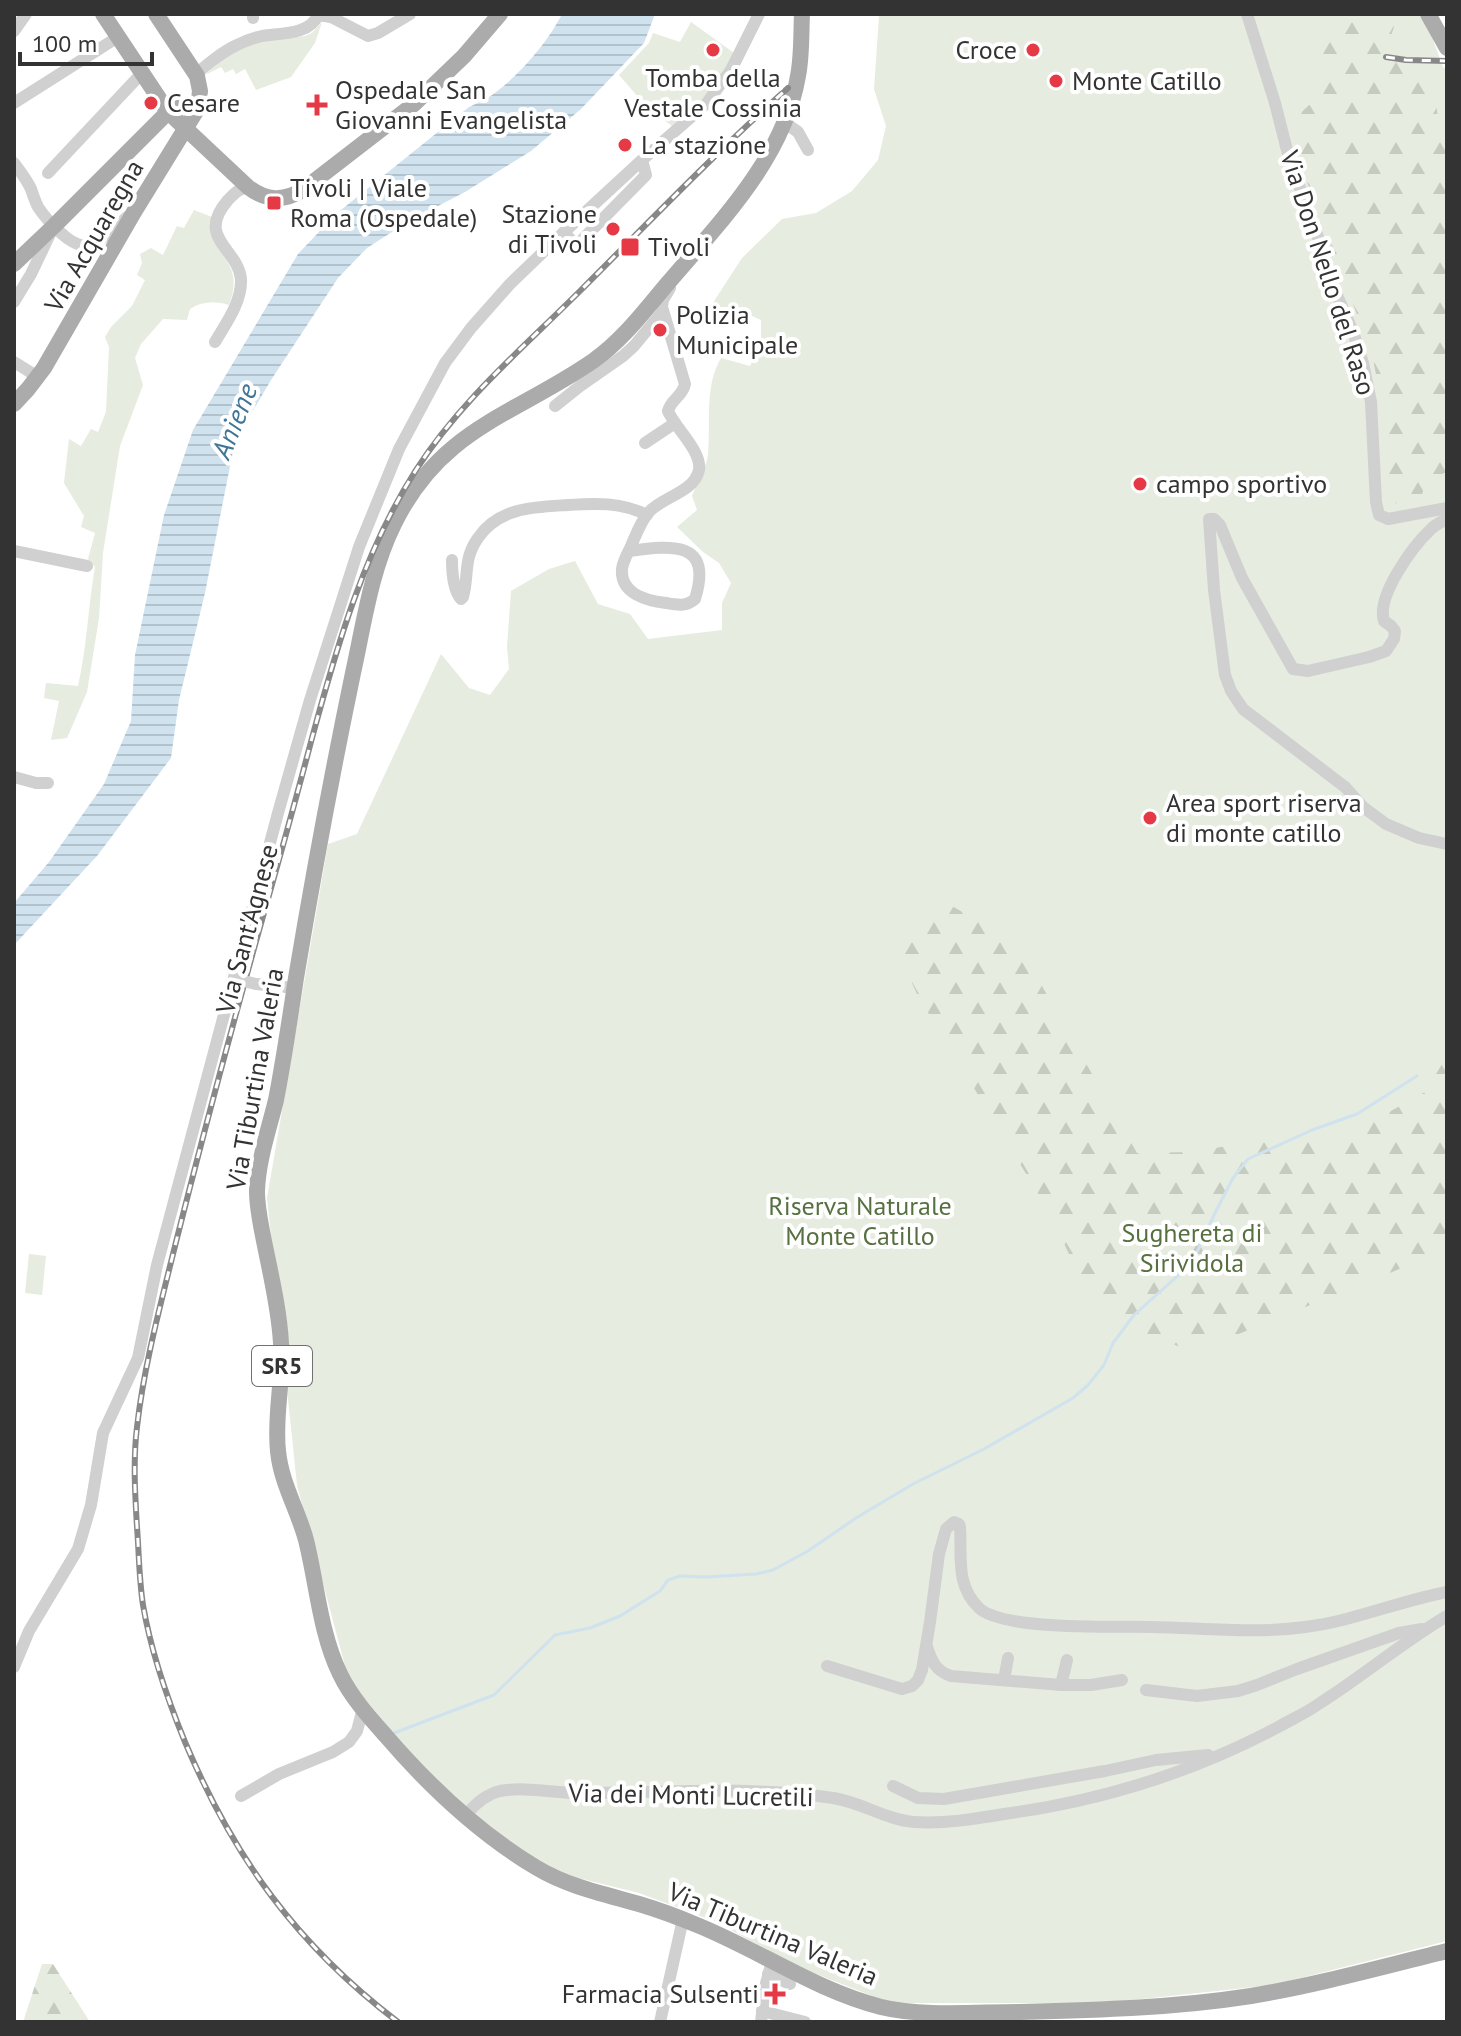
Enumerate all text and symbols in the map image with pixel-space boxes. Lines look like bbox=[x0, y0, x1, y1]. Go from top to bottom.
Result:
scale bar bbox=[20, 16, 152, 66]
text: 100 m bbox=[32, 28, 97, 59]
place label: Croce bbox=[955, 33, 1017, 66]
marker: Tomba della Vestale Cossinia bbox=[704, 41, 722, 59]
marker: Croce bbox=[1024, 41, 1042, 59]
place label: Tomba della Vestale Cossinia bbox=[623, 61, 802, 124]
place label: Monte Catillo bbox=[1072, 64, 1222, 97]
marker: Monte Catillo bbox=[1047, 72, 1065, 90]
place label: Ospedale San Giovanni Evangelista bbox=[335, 73, 567, 136]
place label: Cesare bbox=[167, 86, 240, 119]
marker: Cesare bbox=[142, 94, 160, 112]
marker: Ospedale San Giovanni Evangelista bbox=[306, 94, 328, 116]
place label: La stazione bbox=[641, 128, 766, 161]
marker: La stazione bbox=[616, 136, 634, 154]
street label: Via Don Nello del Raso bbox=[1273, 145, 1384, 399]
street label: Via Acquaregna bbox=[36, 154, 150, 319]
place label: Tivoli | Viale Roma (Ospedale) bbox=[290, 171, 477, 234]
marker: Tivoli | Viale Roma (Ospedale) bbox=[265, 194, 283, 212]
place label: Stazione di Tivoli bbox=[502, 197, 597, 260]
marker: Stazione di Tivoli bbox=[604, 220, 622, 238]
place label: Tivoli bbox=[648, 230, 710, 263]
marker: Tivoli bbox=[619, 236, 641, 258]
place label: Polizia Municipale bbox=[676, 298, 798, 361]
marker: Polizia Municipale bbox=[651, 321, 669, 339]
water label: Aniene bbox=[201, 378, 265, 465]
place label: campo sportivo bbox=[1156, 467, 1327, 500]
marker: campo sportivo bbox=[1131, 475, 1149, 493]
place label: Area sport riserva di monte catillo bbox=[1166, 786, 1362, 849]
marker: Area sport riserva di monte catillo bbox=[1141, 809, 1159, 827]
street label: Via Sant'Agnese bbox=[208, 840, 285, 1018]
street label: Via Tiburtina Valeria bbox=[219, 965, 290, 1193]
park label: Riserva Naturale Monte Catillo bbox=[768, 1189, 952, 1252]
park label: Sughereta di Sirividola bbox=[1122, 1216, 1262, 1279]
road number: SR5 bbox=[252, 1346, 312, 1386]
street label: Via dei Monti Lucretili bbox=[567, 1776, 814, 1813]
street label: Via Tiburtina Valeria bbox=[662, 1874, 883, 1993]
place label: Farmacia Sulsenti bbox=[562, 1977, 759, 2010]
marker: Farmacia Sulsenti bbox=[766, 1985, 784, 2003]

